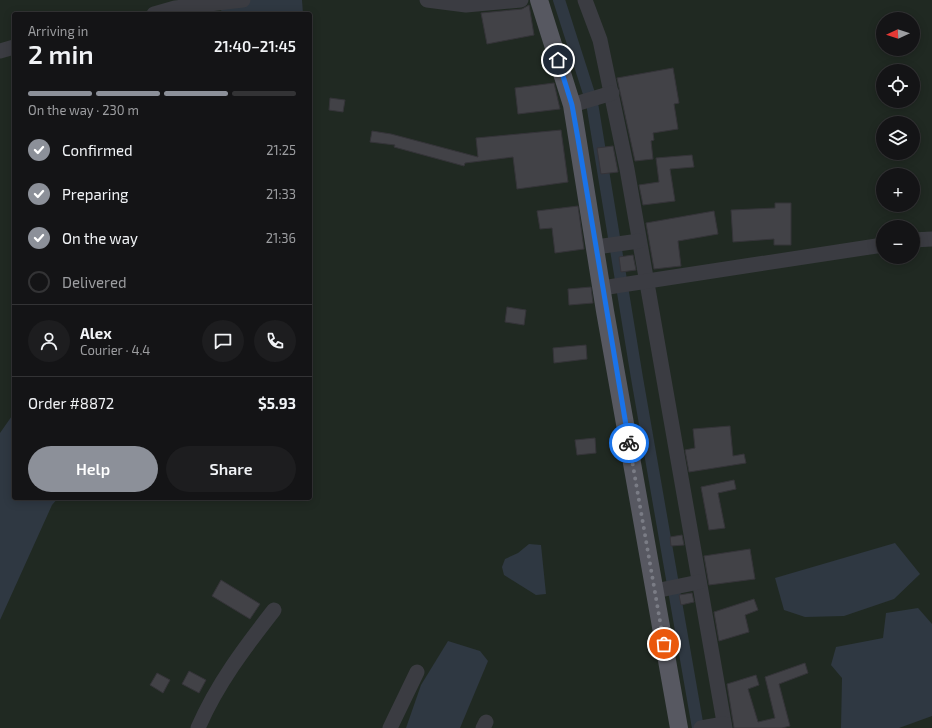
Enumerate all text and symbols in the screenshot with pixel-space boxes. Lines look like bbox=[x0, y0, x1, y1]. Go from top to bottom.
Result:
north arrow bbox=[876, 12, 920, 56]
map controls bbox=[876, 12, 920, 264]
text: Arriving in bbox=[28, 23, 88, 39]
text: 21:40–21:45 bbox=[214, 37, 296, 55]
text: 2 min bbox=[28, 38, 94, 69]
pin bbox=[541, 43, 575, 77]
icon: home bbox=[547, 49, 569, 71]
button: locate bbox=[876, 64, 920, 108]
text: On the way · 230 m bbox=[28, 102, 139, 118]
button: layers bbox=[876, 116, 920, 160]
icon: check bbox=[28, 139, 50, 161]
text: Confirmed bbox=[62, 141, 133, 159]
text: 21:25 bbox=[266, 142, 296, 158]
button: + bbox=[876, 168, 920, 212]
icon: check bbox=[28, 183, 50, 205]
text: Preparing bbox=[62, 185, 128, 203]
text: 21:33 bbox=[266, 186, 296, 202]
button: − bbox=[876, 220, 920, 264]
icon: check bbox=[28, 227, 50, 249]
text: On the way bbox=[62, 229, 138, 247]
text: 21:36 bbox=[266, 230, 296, 246]
text: Delivered bbox=[62, 273, 127, 291]
button: person bbox=[28, 320, 70, 362]
button: chat bbox=[202, 320, 244, 362]
button: phone bbox=[254, 320, 296, 362]
text: Alex bbox=[80, 324, 112, 342]
text: Courier · 4.4 bbox=[80, 342, 150, 358]
text: Order #8872 bbox=[28, 394, 114, 412]
text: $5.93 bbox=[258, 394, 296, 412]
courier bbox=[609, 423, 649, 463]
icon: bike bbox=[618, 432, 640, 454]
button: Help bbox=[28, 446, 158, 492]
button: Share bbox=[166, 446, 296, 492]
pin bbox=[647, 627, 681, 661]
icon: bag bbox=[653, 633, 675, 655]

